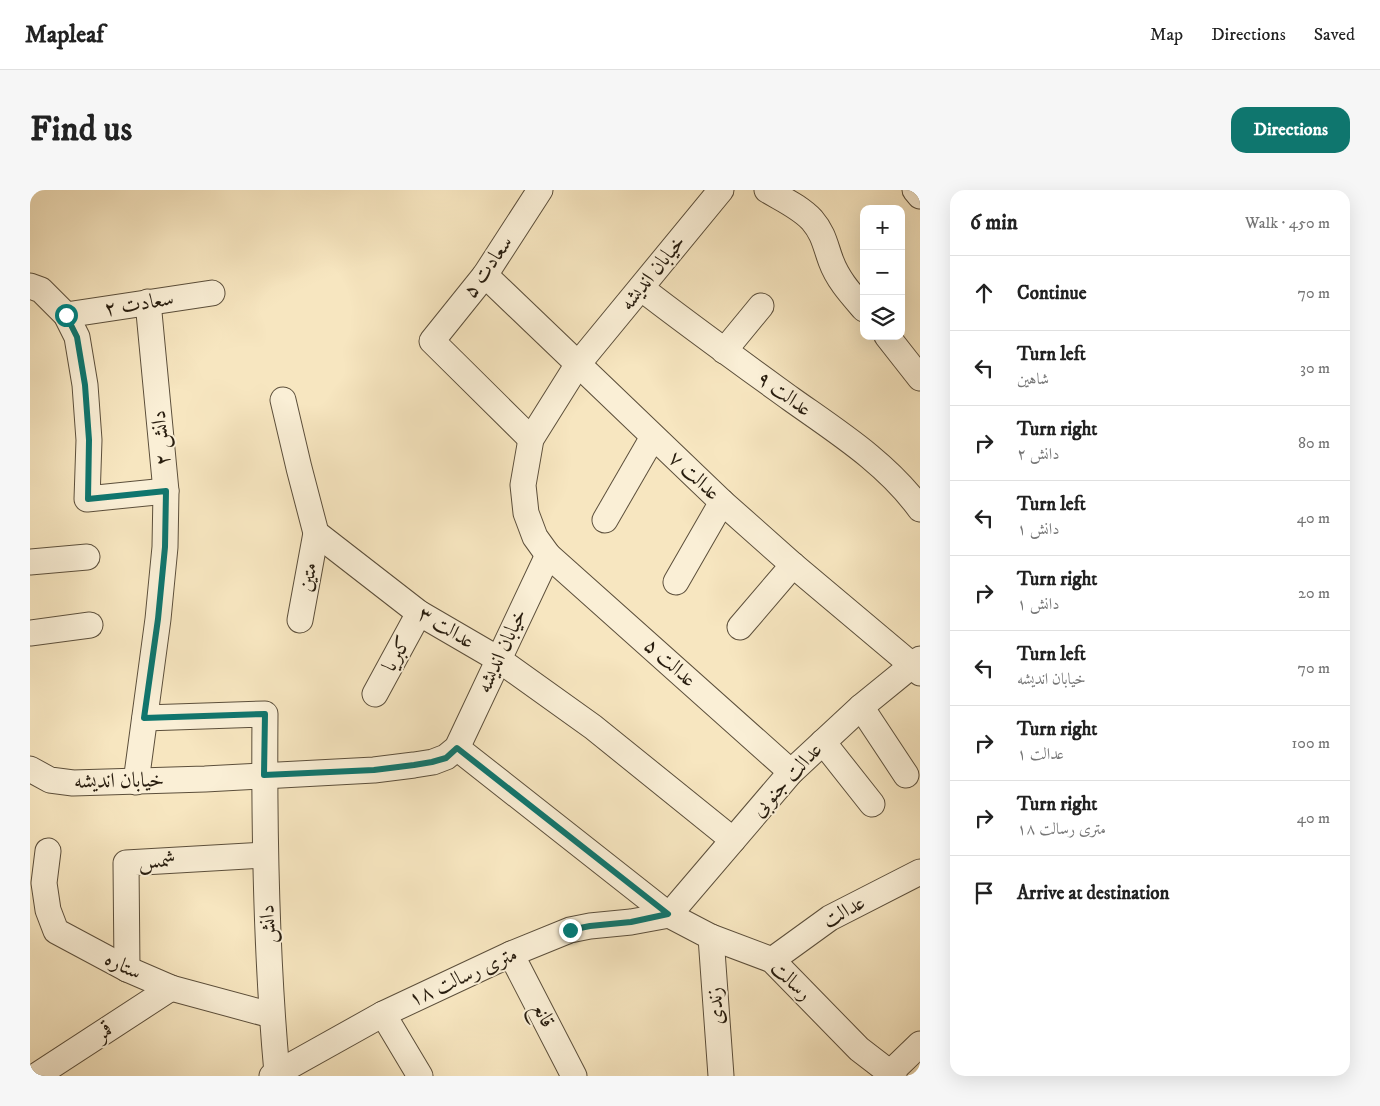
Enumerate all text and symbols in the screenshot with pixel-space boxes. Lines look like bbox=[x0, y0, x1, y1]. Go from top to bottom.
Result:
text: Mapleaf bbox=[25, 20, 104, 50]
text: Map bbox=[1150, 24, 1183, 46]
text: Directions bbox=[1211, 24, 1286, 46]
text: Saved bbox=[1314, 24, 1355, 46]
button: Directions bbox=[1231, 107, 1350, 153]
text: Find us bbox=[30, 108, 132, 152]
map controls bbox=[860, 205, 905, 340]
button: + bbox=[860, 205, 905, 250]
text: 6 min bbox=[970, 210, 1018, 236]
text: Walk · 450 m bbox=[1245, 213, 1330, 233]
street label: خیابان اندیشه bbox=[615, 230, 691, 316]
street label: سعادت ۵ bbox=[457, 231, 519, 303]
button: − bbox=[860, 250, 905, 295]
icon: ahead bbox=[970, 279, 998, 307]
text: Continue bbox=[1017, 282, 1087, 305]
text: 70 m bbox=[1298, 283, 1330, 303]
street label: سعادت ۲ bbox=[102, 286, 176, 322]
button: layers bbox=[860, 295, 905, 340]
route start bbox=[55, 304, 78, 327]
text: Turn left bbox=[1017, 343, 1086, 366]
icon: left bbox=[970, 354, 998, 382]
text: 30 m bbox=[1300, 358, 1330, 378]
street label: عدالت ۹ bbox=[751, 365, 817, 423]
text: شاهین bbox=[1017, 369, 1049, 389]
street label: دانش ۲ bbox=[146, 409, 176, 467]
text: Turn right bbox=[1017, 418, 1097, 441]
icon: right bbox=[970, 429, 998, 457]
text: 80 m bbox=[1298, 433, 1330, 453]
text: دانش ۲ bbox=[1017, 444, 1059, 464]
street label: عدالت ۷ bbox=[663, 445, 725, 507]
text: Turn left bbox=[1017, 493, 1086, 516]
icon: left bbox=[970, 504, 998, 532]
text: 40 m bbox=[1297, 508, 1330, 528]
text: دانش ۱ bbox=[1017, 519, 1059, 539]
street label: متین bbox=[292, 560, 324, 594]
text: Turn right bbox=[1017, 568, 1097, 591]
icon: right bbox=[970, 579, 998, 607]
text: 20 m bbox=[1298, 583, 1330, 603]
text: دانش ۱ bbox=[1017, 594, 1059, 614]
street label: عدالت ۳ bbox=[413, 601, 479, 655]
street label: خیابان اندیشه bbox=[471, 605, 533, 697]
street label: کبریا bbox=[377, 632, 417, 676]
street label: عدالت ۵ bbox=[638, 633, 702, 693]
text: Turn left bbox=[1017, 643, 1086, 666]
icon: left bbox=[970, 654, 998, 682]
text: 70 m bbox=[1298, 658, 1330, 678]
text: خیابان اندیشه bbox=[1017, 669, 1086, 689]
text: Turn right bbox=[1017, 718, 1097, 741]
icon: right bbox=[970, 729, 998, 757]
text: 100 m bbox=[1292, 733, 1330, 753]
street label: عدالت جنوبی bbox=[746, 737, 829, 823]
text: عدالت ۱ bbox=[1017, 744, 1064, 764]
street label: خیابان اندیشه bbox=[74, 767, 164, 795]
text: Turn right bbox=[1017, 793, 1097, 816]
icon: right bbox=[970, 804, 998, 832]
text: 40 m bbox=[1297, 808, 1330, 828]
text: ۱۸ متری رسالت bbox=[1017, 819, 1106, 839]
street label: شمس bbox=[138, 847, 176, 875]
icon: arrive bbox=[970, 879, 998, 907]
text: Arrive at destination bbox=[1017, 882, 1169, 905]
street label: عدالت bbox=[818, 890, 870, 934]
street label: دانش bbox=[254, 904, 282, 944]
route end bbox=[559, 919, 582, 942]
street label: ۱۸ متری رسالت bbox=[404, 941, 522, 1013]
street label: ستاره bbox=[100, 946, 146, 986]
street label: رسالت bbox=[765, 955, 817, 1007]
street label: زندی bbox=[702, 986, 730, 1026]
street label: قانع bbox=[521, 998, 560, 1035]
street label: قمر bbox=[89, 1017, 118, 1048]

